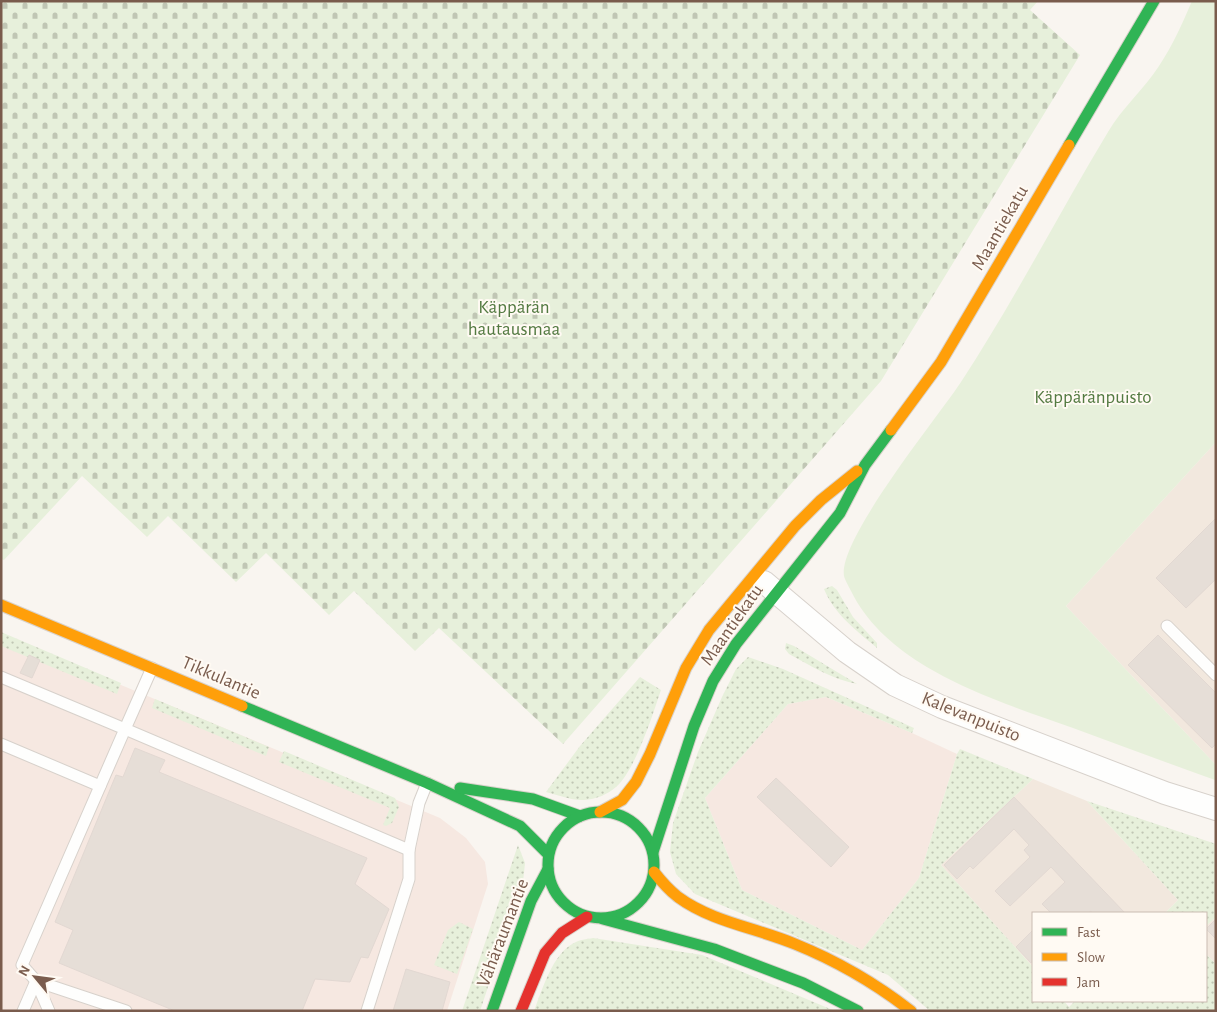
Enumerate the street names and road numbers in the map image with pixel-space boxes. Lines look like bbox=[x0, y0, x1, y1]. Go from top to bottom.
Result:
street label: Maantiekatu bbox=[968, 182, 1032, 274]
street label: Maantiekatu bbox=[697, 581, 767, 669]
street label: Tikkulantie bbox=[179, 653, 263, 703]
street label: Kalevanpuisto bbox=[919, 689, 1023, 745]
street label: Vähäraumantie bbox=[474, 876, 532, 990]

